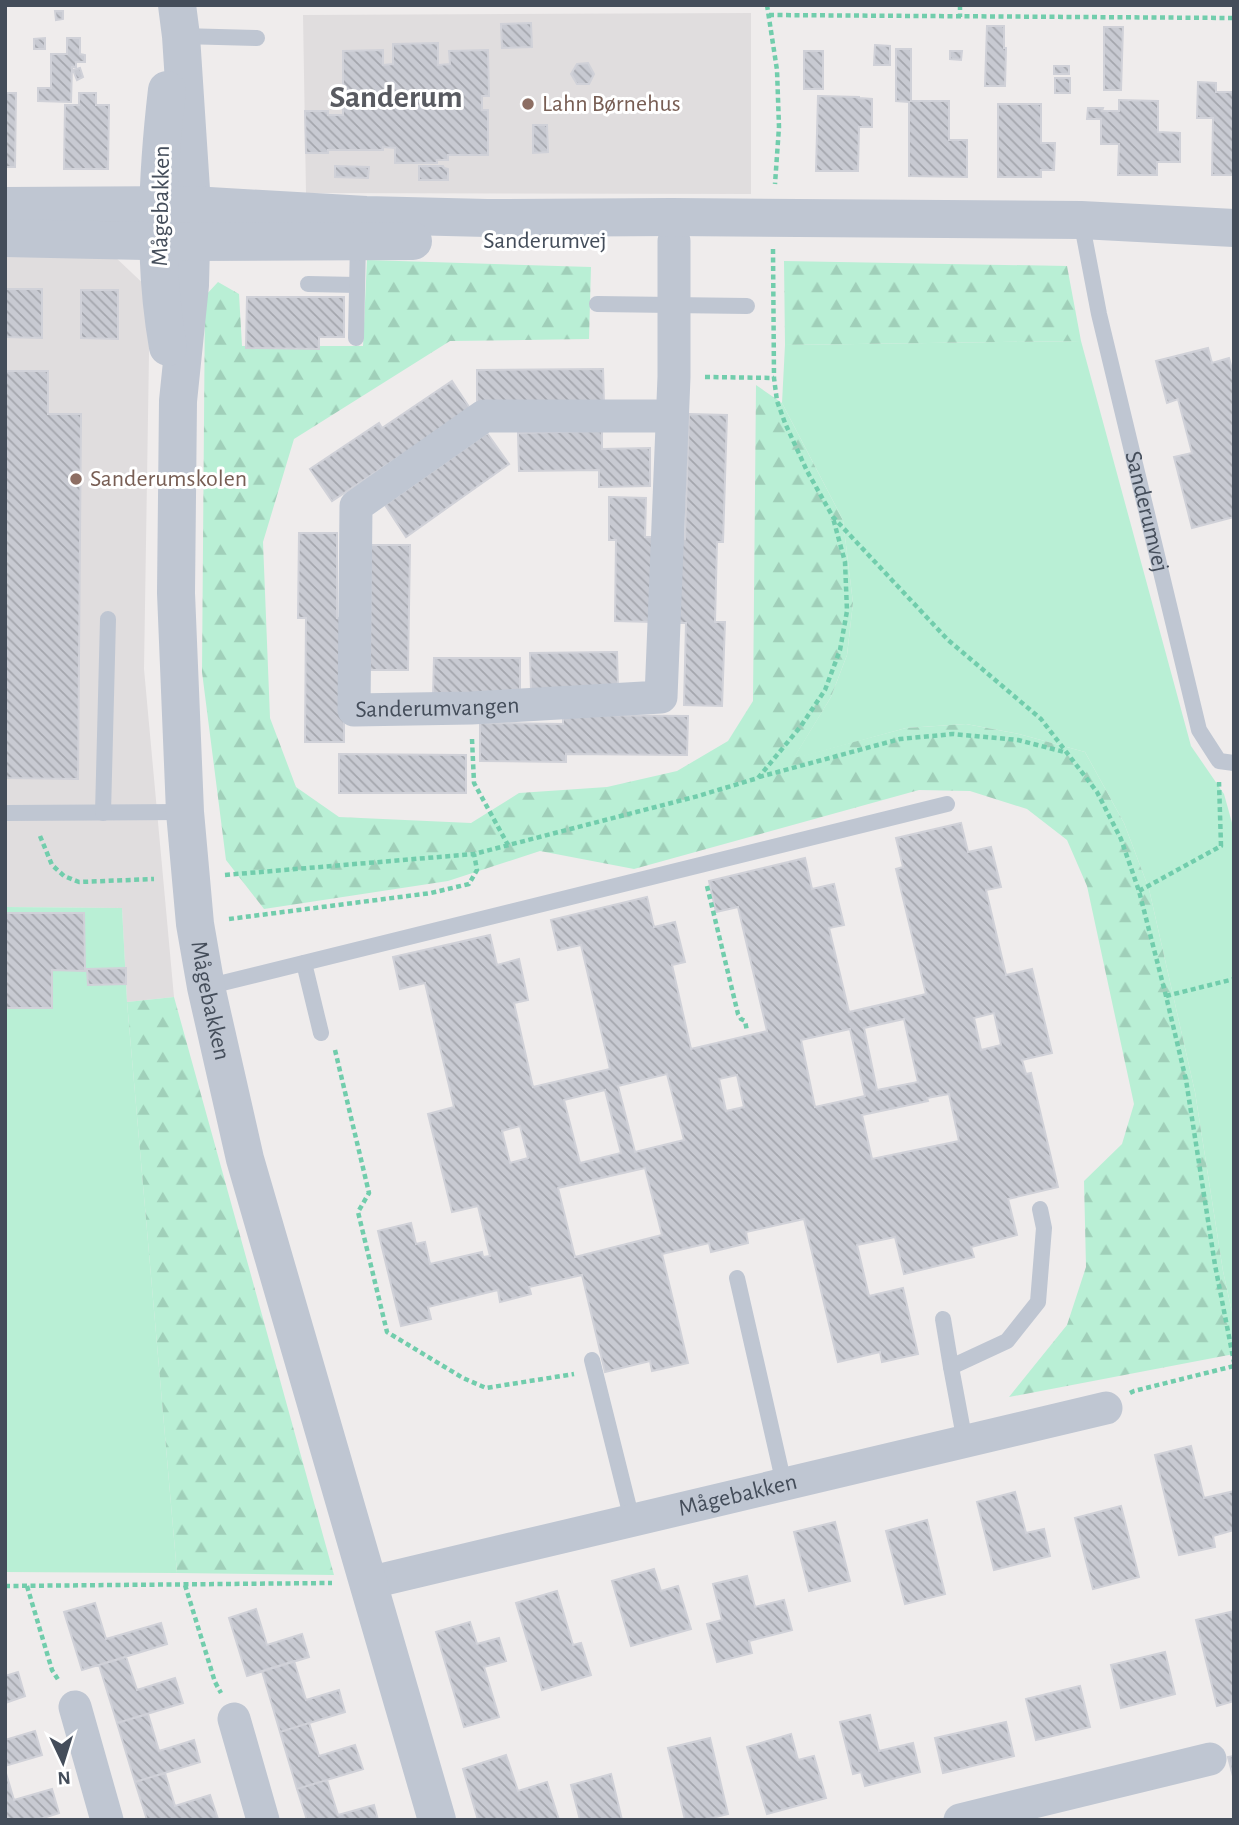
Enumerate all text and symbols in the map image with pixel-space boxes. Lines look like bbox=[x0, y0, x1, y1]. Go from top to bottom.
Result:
district label: Sanderum bbox=[329, 81, 463, 113]
place label: Lahn Børnehus bbox=[542, 92, 681, 116]
marker: Lahn Børnehus bbox=[520, 96, 536, 112]
street label: Mågebakken bbox=[148, 145, 174, 267]
street label: Sanderumvej bbox=[483, 229, 607, 253]
street label: Sanderumvej bbox=[1120, 449, 1173, 574]
place label: Sanderumskolen bbox=[90, 467, 247, 491]
marker: Sanderumskolen bbox=[68, 471, 84, 487]
street label: Sanderumvangen bbox=[355, 693, 520, 722]
street label: Mågebakken bbox=[186, 939, 234, 1062]
street label: Mågebakken bbox=[676, 1470, 799, 1521]
north arrow bbox=[28, 1727, 98, 1797]
text: N bbox=[57, 1768, 71, 1787]

